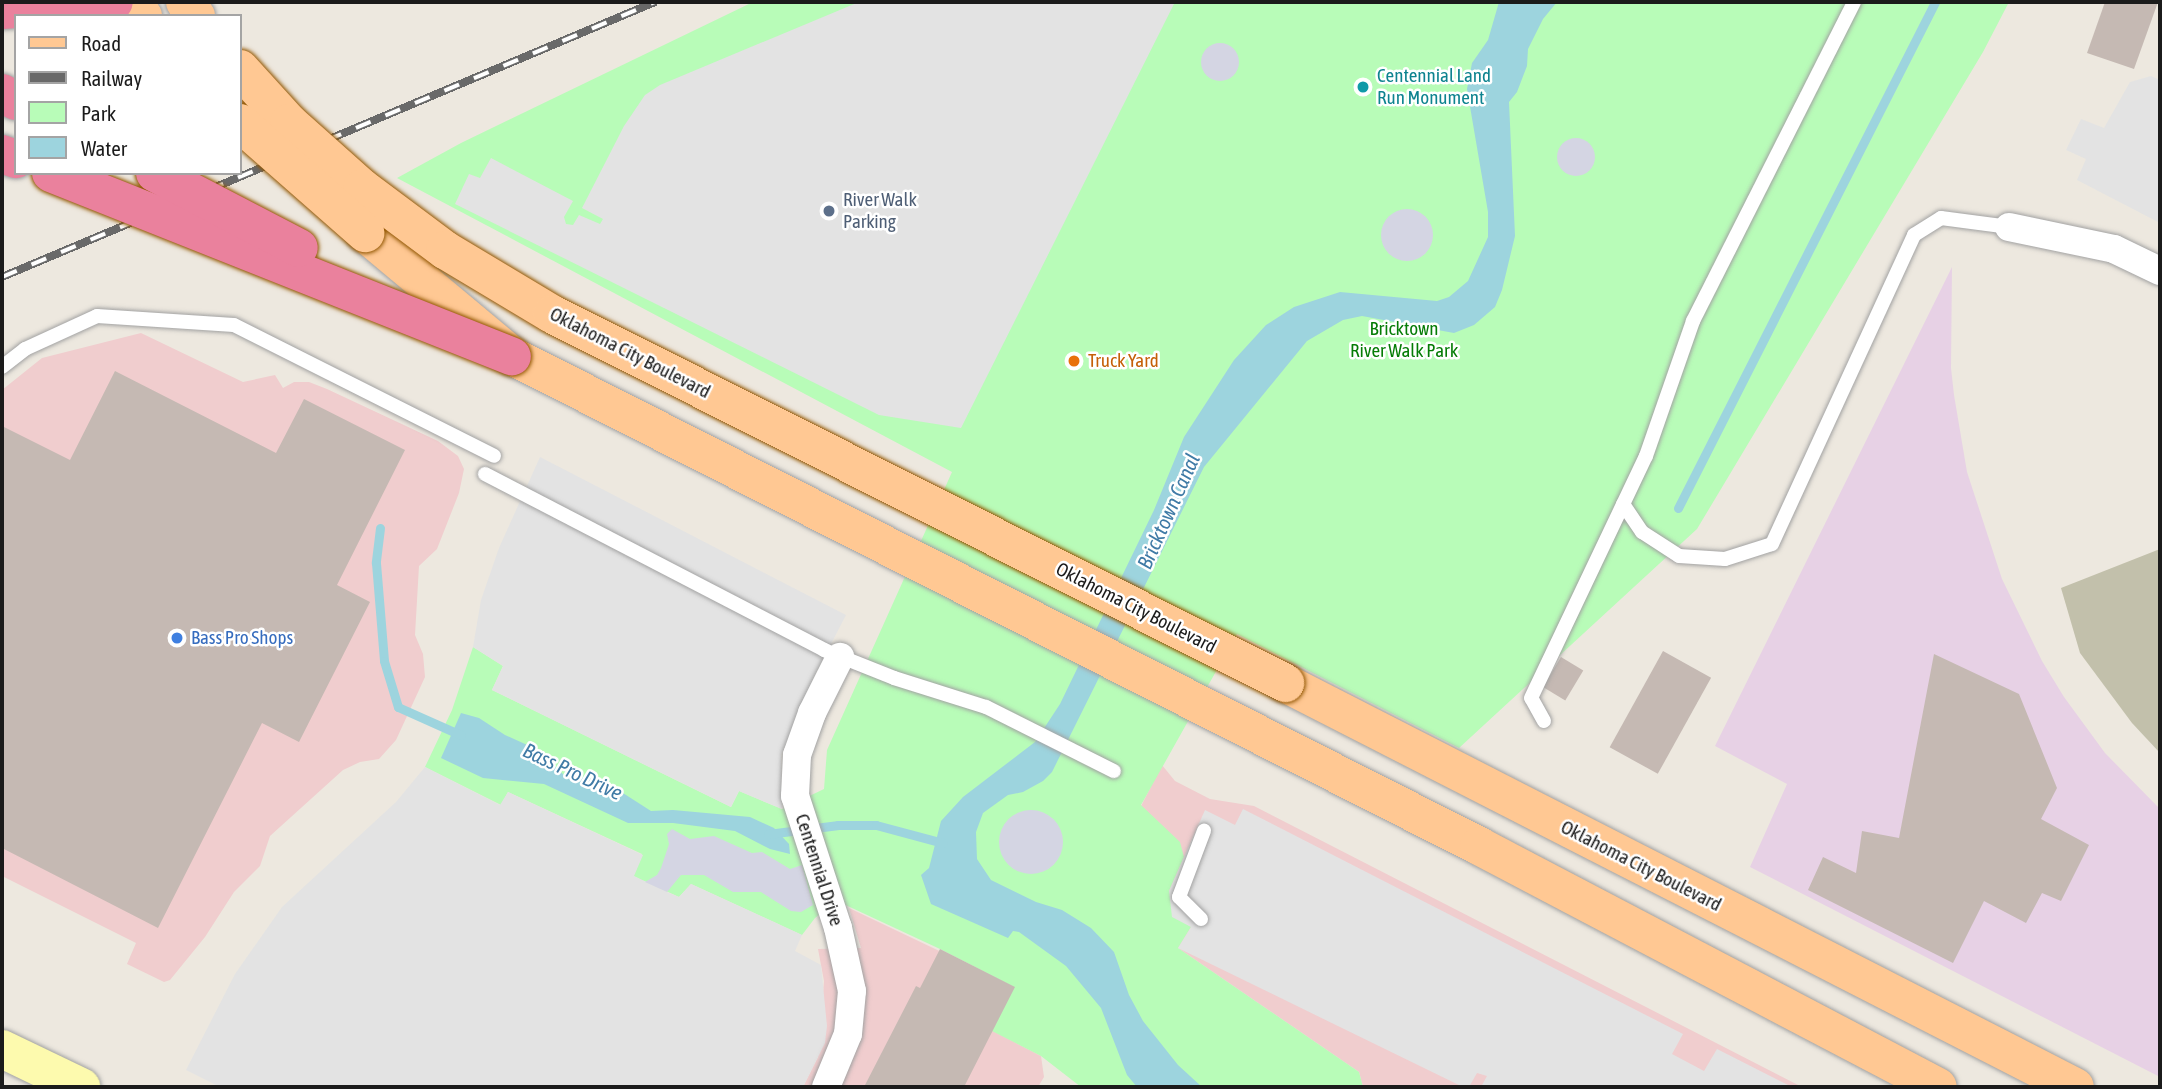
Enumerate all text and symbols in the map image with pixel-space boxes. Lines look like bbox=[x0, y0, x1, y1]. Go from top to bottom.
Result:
legend bbox=[14, 14, 242, 175]
text: Road bbox=[81, 31, 121, 55]
place label: Centennial Land Run Monument bbox=[1377, 65, 1491, 109]
text: Railway bbox=[81, 66, 142, 90]
marker: Centennial Land Run Monument bbox=[1355, 79, 1371, 95]
text: Park bbox=[81, 101, 116, 125]
text: Water bbox=[81, 136, 127, 160]
place label: River Walk Parking bbox=[843, 189, 917, 233]
marker: River Walk Parking bbox=[821, 203, 837, 219]
street label: Oklahoma City Boulevard bbox=[546, 303, 714, 403]
park label: Bricktown River Walk Park bbox=[1350, 318, 1458, 362]
place label: Truck Yard bbox=[1088, 350, 1159, 372]
marker: Truck Yard bbox=[1066, 353, 1082, 369]
water label: Bricktown Canal bbox=[1131, 449, 1205, 573]
street label: Oklahoma City Boulevard bbox=[1052, 558, 1220, 658]
place label: Bass Pro Shops bbox=[191, 627, 293, 649]
marker: Bass Pro Shops bbox=[169, 630, 185, 646]
water label: Bass Pro Drive bbox=[519, 737, 627, 805]
street label: Centennial Drive bbox=[790, 811, 848, 929]
street label: Oklahoma City Boulevard bbox=[1557, 816, 1725, 916]

